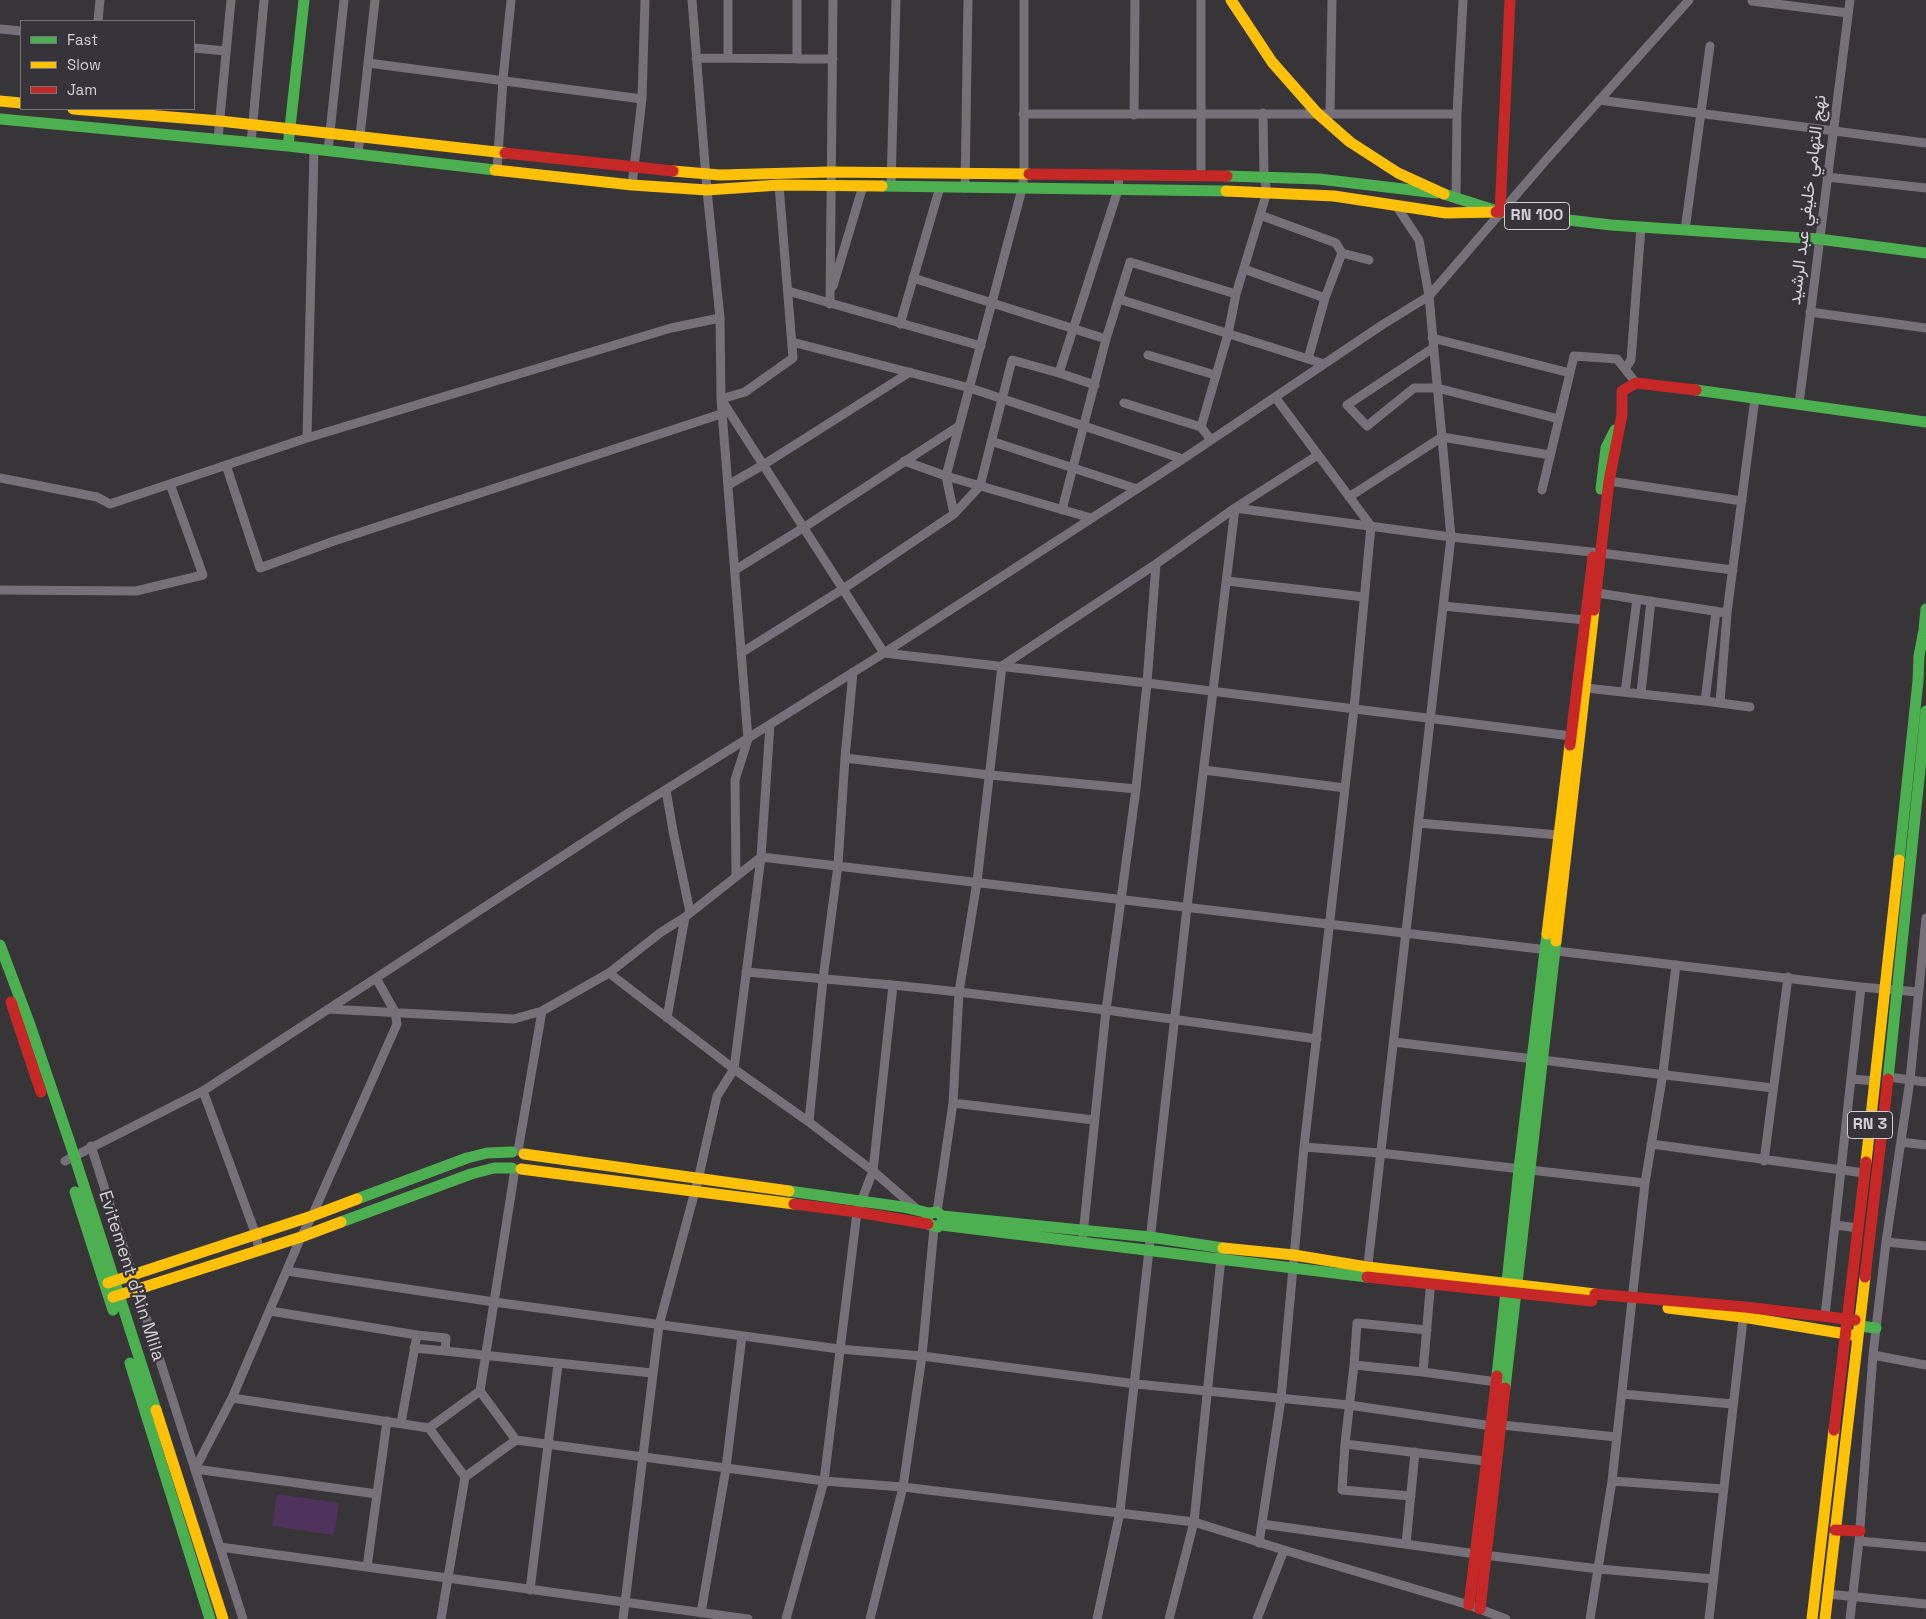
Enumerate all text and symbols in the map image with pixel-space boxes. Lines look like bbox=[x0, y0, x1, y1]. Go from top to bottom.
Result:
legend bbox=[20, 20, 195, 110]
text: Fast bbox=[67, 30, 98, 49]
text: Slow bbox=[67, 55, 101, 74]
text: Jam bbox=[67, 80, 97, 99]
street label: نهج التهامي خليفي عبد الرشيد bbox=[1784, 94, 1832, 306]
road number: RN 100 bbox=[1504, 202, 1570, 230]
road number: RN 3 bbox=[1848, 1112, 1892, 1138]
street label: Evitement d'Ain Mlila bbox=[93, 1188, 169, 1364]

